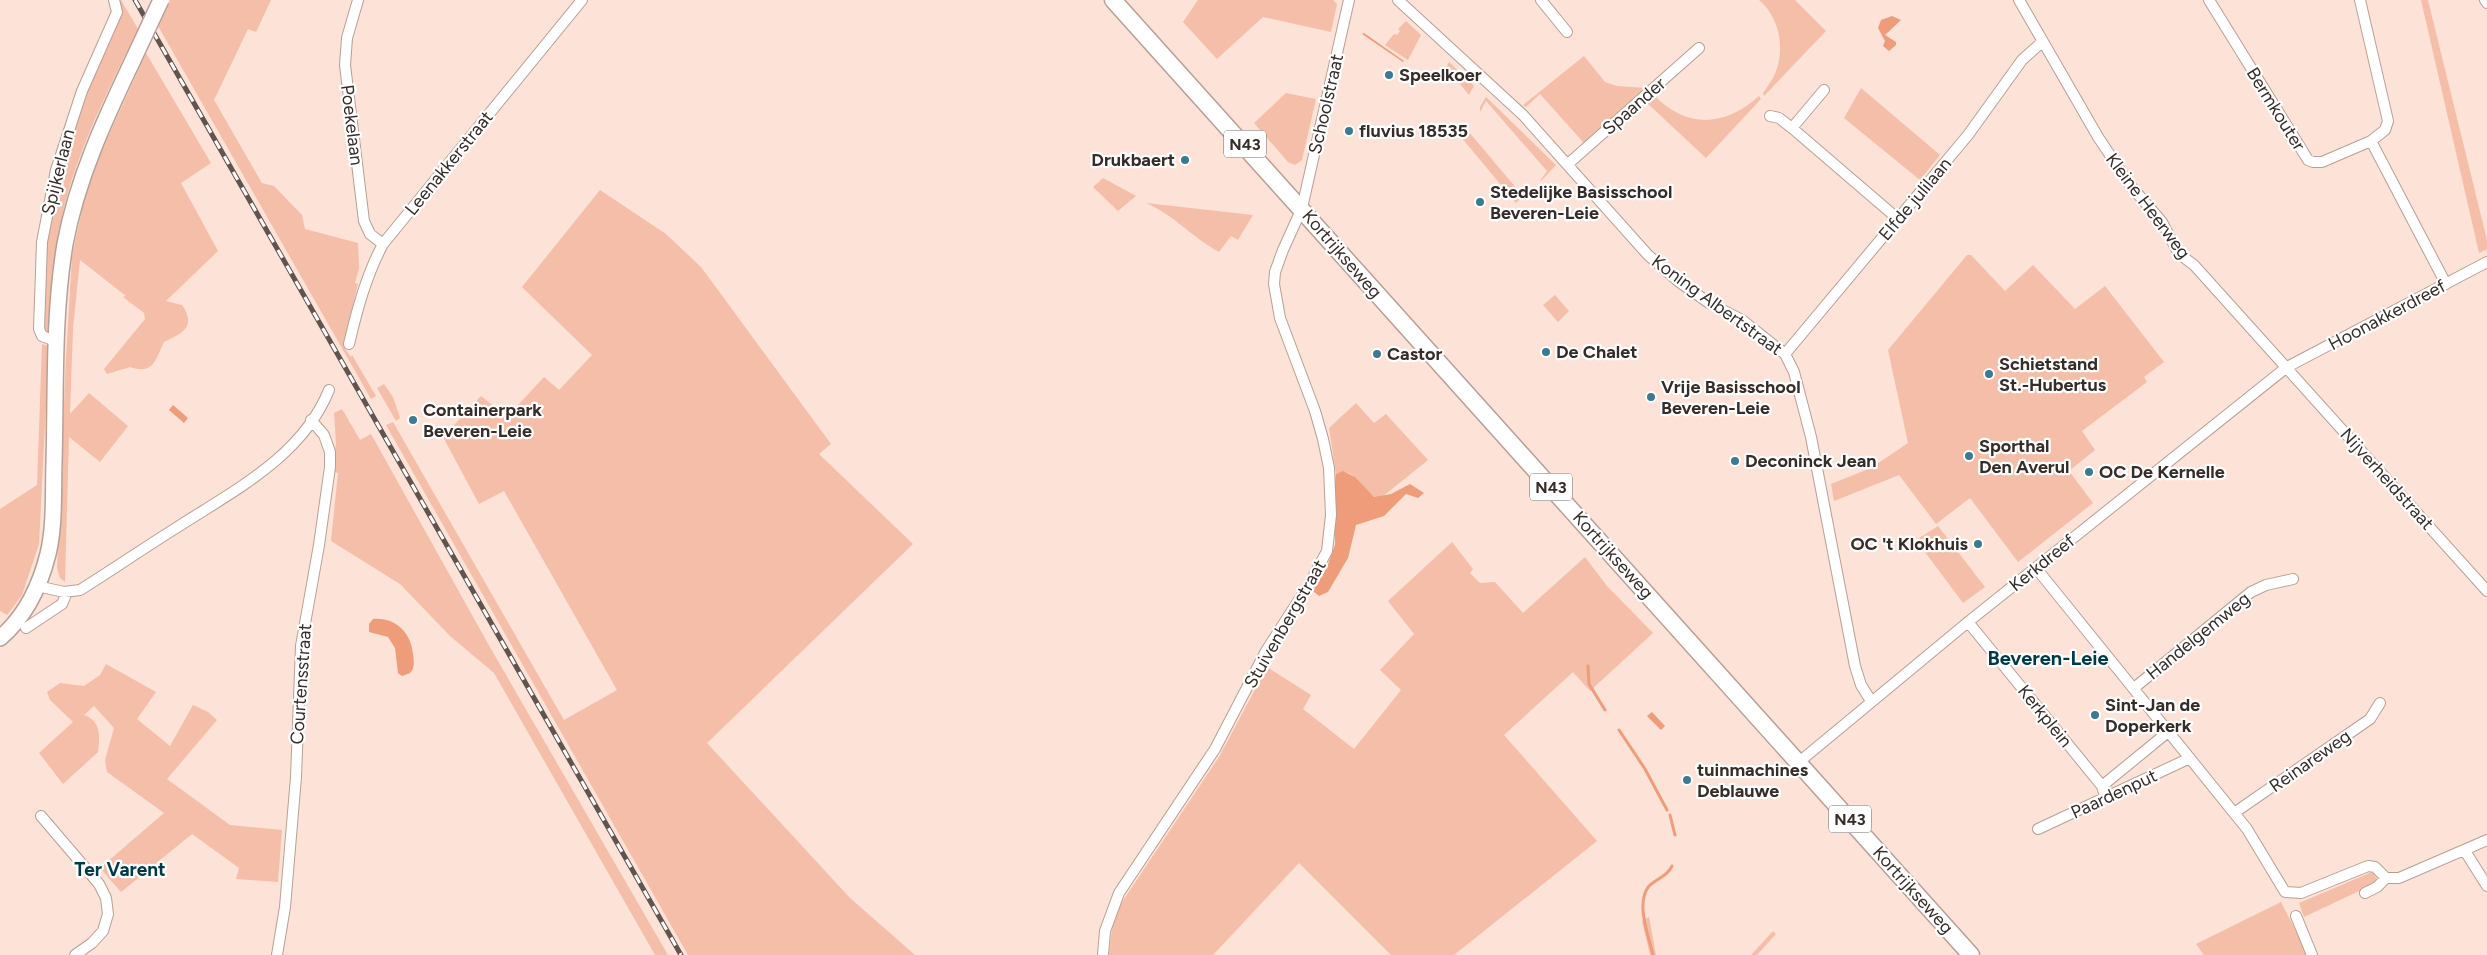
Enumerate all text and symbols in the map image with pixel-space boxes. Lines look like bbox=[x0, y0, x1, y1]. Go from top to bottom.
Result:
street label: Schoolstraat bbox=[1304, 52, 1348, 156]
street label: Bermkouter bbox=[2242, 63, 2310, 155]
place label: Speelkoer bbox=[1399, 64, 1482, 86]
marker: Speelkoer bbox=[1383, 69, 1395, 81]
street label: Spaander bbox=[1598, 73, 1670, 139]
street label: Poekelaan bbox=[336, 83, 368, 167]
street label: Leenakkerstraat bbox=[400, 106, 498, 220]
place label: fluvius 18535 bbox=[1359, 120, 1468, 142]
marker: fluvius 18535 bbox=[1343, 125, 1355, 137]
street label: Spijkerlaan bbox=[37, 127, 79, 217]
road number: N43 bbox=[1224, 130, 1266, 158]
place label: Drukbaert bbox=[1091, 149, 1175, 171]
street label: Kleine Heerweg bbox=[2101, 149, 2195, 263]
street label: Elfde julilaan bbox=[1874, 153, 1956, 245]
marker: Drukbaert bbox=[1179, 154, 1191, 166]
place label: Stedelijke Basisschool Beveren-Leie bbox=[1490, 181, 1672, 224]
marker: Stedelijke Basisschool Beveren-Leie bbox=[1474, 196, 1486, 208]
street label: Kortrijkseweg bbox=[1298, 205, 1386, 303]
street label: Koning Albertstraat bbox=[1647, 250, 1787, 360]
street label: Hoonakkerdreef bbox=[2325, 275, 2450, 355]
place label: De Chalet bbox=[1556, 341, 1637, 363]
place label: Castor bbox=[1387, 343, 1443, 365]
marker: De Chalet bbox=[1540, 346, 1552, 358]
marker: Castor bbox=[1371, 348, 1383, 360]
place label: Schietstand St.-Hubertus bbox=[1999, 353, 2107, 396]
marker: Schietstand St.-Hubertus bbox=[1983, 368, 1995, 380]
place label: Vrije Basisschool Beveren-Leie bbox=[1661, 376, 1801, 419]
marker: Vrije Basisschool Beveren-Leie bbox=[1645, 391, 1657, 403]
place label: Containerpark Beveren-Leie bbox=[423, 399, 542, 442]
marker: Containerpark Beveren-Leie bbox=[407, 414, 419, 426]
street label: Nijverheidstraat bbox=[2336, 424, 2438, 534]
place label: Sporthal Den Averul bbox=[1979, 435, 2069, 478]
place label: Deconinck Jean bbox=[1745, 450, 1877, 472]
marker: Sporthal Den Averul bbox=[1963, 450, 1975, 462]
marker: Deconinck Jean bbox=[1729, 455, 1741, 467]
place label: OC De Kernelle bbox=[2099, 461, 2225, 483]
marker: OC De Kernelle bbox=[2083, 466, 2095, 478]
road number: N43 bbox=[1530, 474, 1572, 501]
street label: Kortrijkseweg bbox=[1568, 507, 1658, 603]
street label: Kerkdreef bbox=[2005, 530, 2080, 596]
place label: OC 't Klokhuis bbox=[1850, 533, 1969, 555]
marker: OC 't Klokhuis bbox=[1972, 538, 1984, 550]
street label: Stuivenbergstraat bbox=[1239, 556, 1331, 692]
street label: Handelgemweg bbox=[2142, 588, 2254, 684]
street label: Courtensstraat bbox=[286, 623, 316, 745]
district label: Beveren-Leie bbox=[1987, 646, 2109, 670]
street label: Kerkplein bbox=[2013, 680, 2077, 752]
place label: Sint-Jan de Doperkerk bbox=[2105, 694, 2200, 737]
marker: Sint-Jan de Doperkerk bbox=[2089, 709, 2101, 721]
street label: Reinareweg bbox=[2265, 725, 2355, 797]
place label: tuinmachines Deblauwe bbox=[1697, 759, 1809, 802]
street label: Paardenput bbox=[2067, 764, 2161, 824]
marker: tuinmachines Deblauwe bbox=[1681, 774, 1693, 786]
road number: N43 bbox=[1829, 806, 1871, 832]
street label: Kortrijkseweg bbox=[1868, 842, 1958, 938]
district label: Ter Varent bbox=[74, 858, 166, 881]

